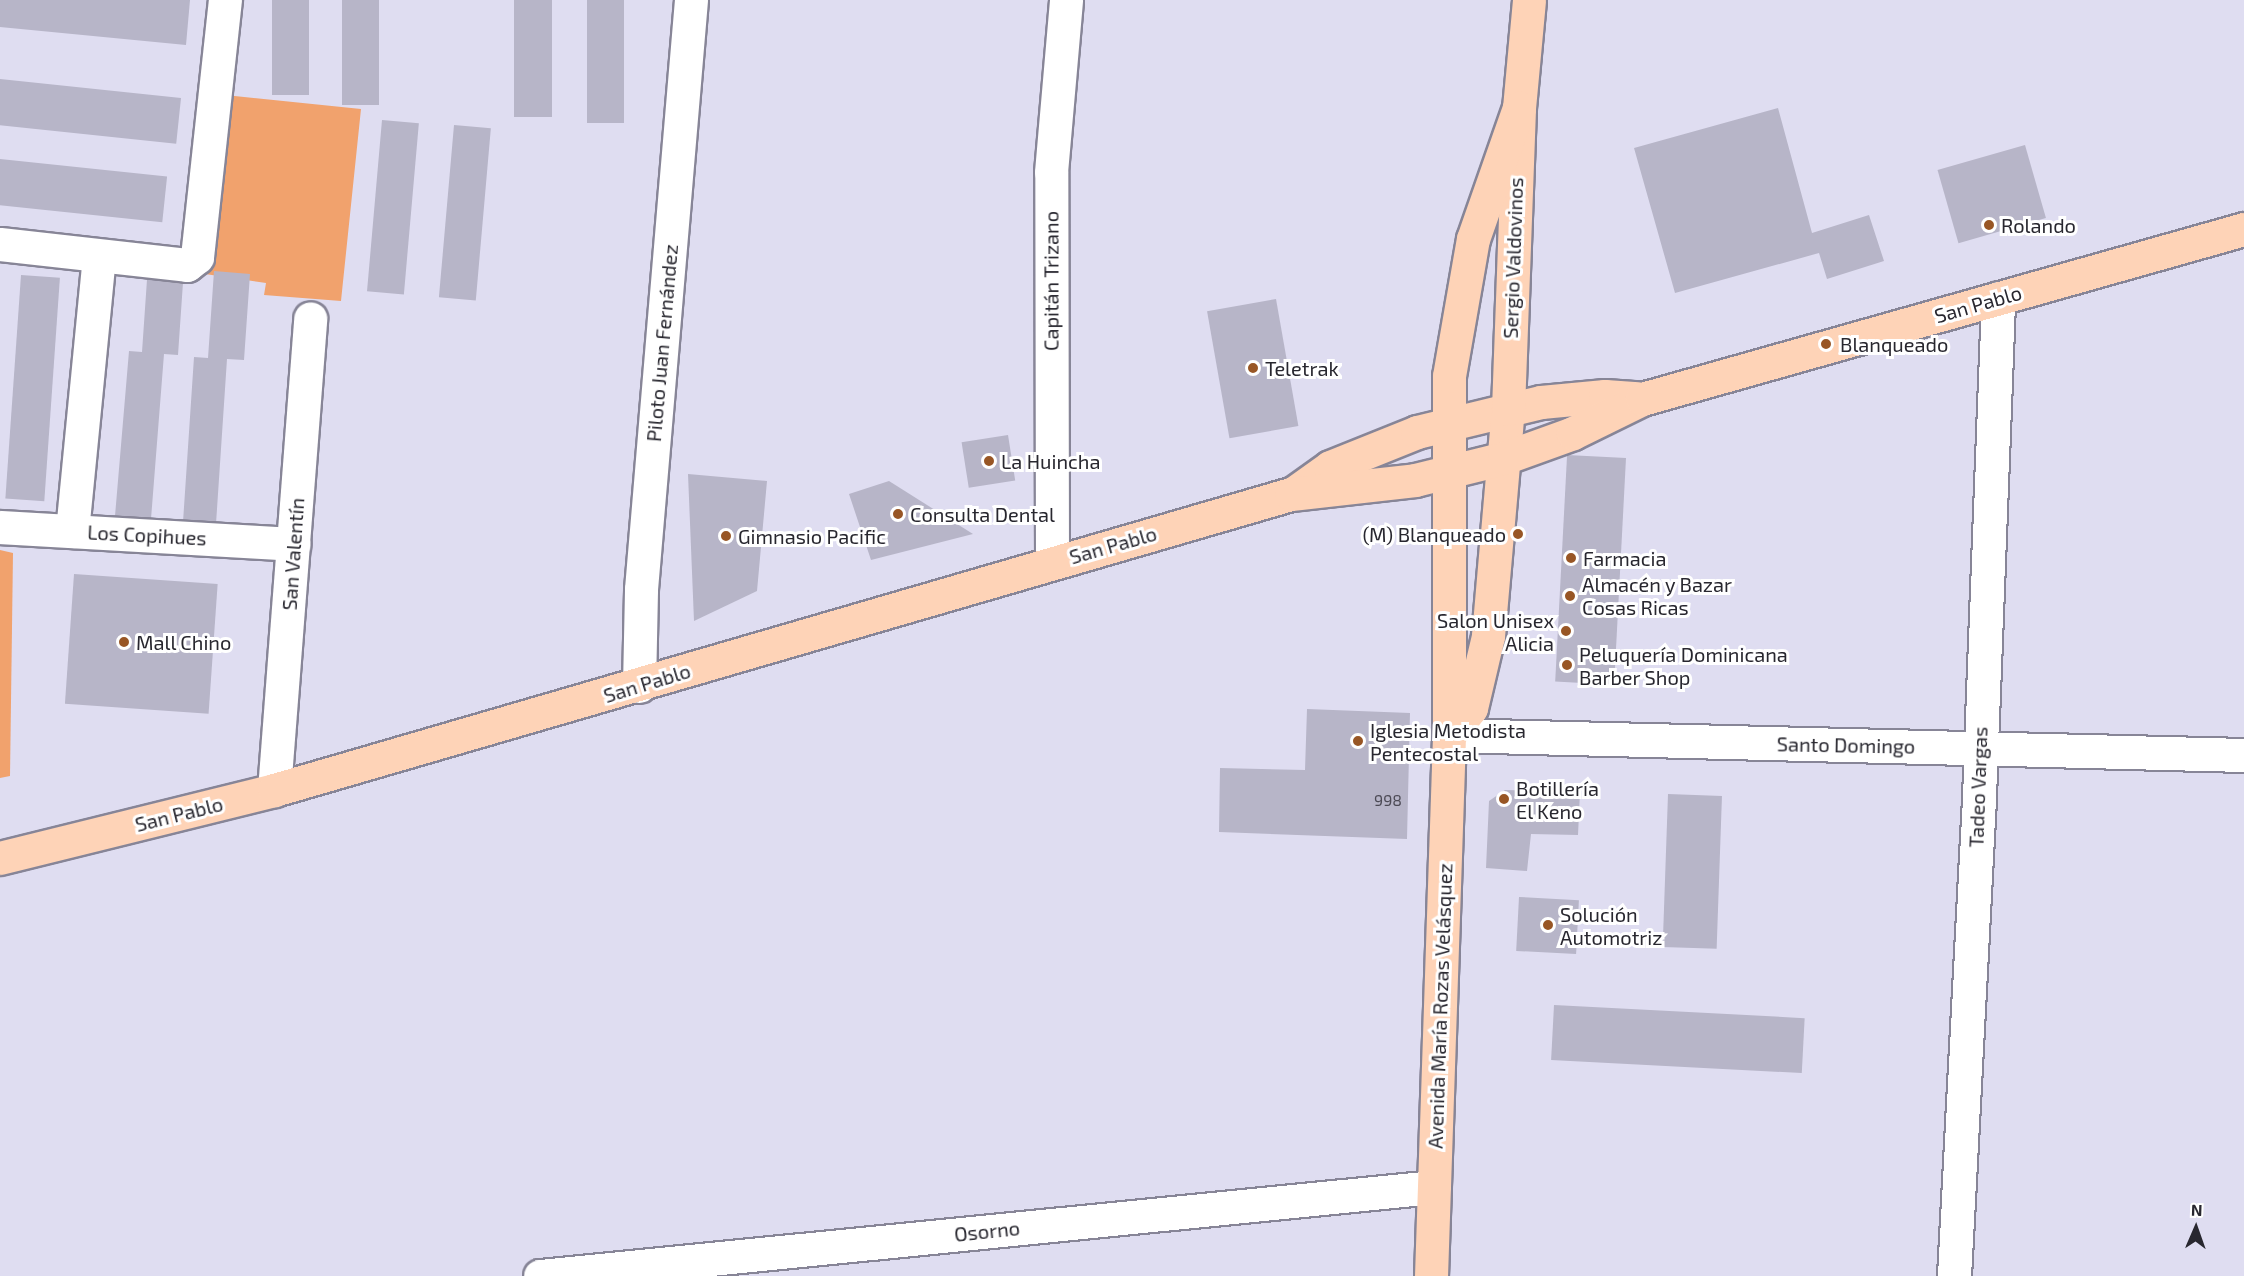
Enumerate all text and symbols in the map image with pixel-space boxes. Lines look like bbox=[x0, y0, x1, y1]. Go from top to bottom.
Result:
street label: Sergio Valdovinos bbox=[1498, 177, 1528, 339]
street label: Capitán Trizano bbox=[1039, 211, 1063, 351]
place label: Rolando bbox=[2001, 213, 2076, 237]
marker: Rolando bbox=[1982, 218, 1996, 232]
street label: Piloto Juan Fernández bbox=[641, 243, 683, 443]
street label: San Pablo bbox=[1932, 280, 2024, 328]
place label: Blanqueado bbox=[1840, 332, 1948, 356]
marker: Blanqueado bbox=[1817, 335, 1835, 353]
place label: Teletrak bbox=[1265, 356, 1339, 380]
marker: Teletrak bbox=[1246, 361, 1260, 375]
place label: La Huincha bbox=[1001, 449, 1100, 473]
marker: La Huincha bbox=[982, 454, 996, 468]
street label: San Valentín bbox=[277, 497, 309, 611]
place label: Consulta Dental bbox=[910, 502, 1055, 526]
marker: Consulta Dental bbox=[891, 507, 905, 521]
street label: Los Copihues bbox=[87, 520, 207, 550]
street label: San Pablo bbox=[1067, 521, 1159, 569]
place label: (M) Blanqueado bbox=[1362, 522, 1506, 546]
place label: Gimnasio Pacific bbox=[738, 524, 886, 548]
marker: (M) Blanqueado bbox=[1511, 527, 1525, 541]
marker: Gimnasio Pacific bbox=[719, 529, 733, 543]
place label: Farmacia bbox=[1583, 546, 1667, 570]
marker: Farmacia bbox=[1564, 551, 1578, 565]
place label: Almacén y Bazar Cosas Ricas bbox=[1582, 572, 1733, 619]
marker: Almacén y Bazar Cosas Ricas bbox=[1563, 589, 1577, 603]
place label: Salon Unisex Alicia bbox=[1437, 608, 1554, 655]
marker: Salon Unisex Alicia bbox=[1559, 624, 1573, 638]
place label: Mall Chino bbox=[136, 630, 232, 654]
marker: Mall Chino bbox=[117, 635, 131, 649]
place label: Peluquería Dominicana Barber Shop bbox=[1579, 642, 1788, 689]
street label: San Pablo bbox=[601, 658, 693, 708]
marker: Peluquería Dominicana Barber Shop bbox=[1560, 658, 1574, 672]
place label: Iglesia Metodista Pentecostal bbox=[1370, 718, 1526, 765]
street label: Tadeo Vargas bbox=[1964, 726, 1992, 848]
street label: Santo Domingo bbox=[1777, 732, 1915, 758]
marker: Iglesia Metodista Pentecostal bbox=[1351, 734, 1365, 748]
place label: Botillería El Keno bbox=[1516, 776, 1599, 823]
house number: 998 bbox=[1374, 790, 1402, 810]
street label: San Pablo bbox=[133, 792, 225, 836]
marker: Botillería El Keno bbox=[1497, 792, 1511, 806]
street label: Avenida María Rozas Velásquez bbox=[1423, 863, 1457, 1149]
place label: Solución Automotriz bbox=[1560, 902, 1662, 949]
marker: Solución Automotriz bbox=[1541, 918, 1555, 932]
north arrow bbox=[2166, 1198, 2226, 1258]
text: N bbox=[2191, 1200, 2203, 1219]
street label: Osorno bbox=[953, 1216, 1021, 1246]

